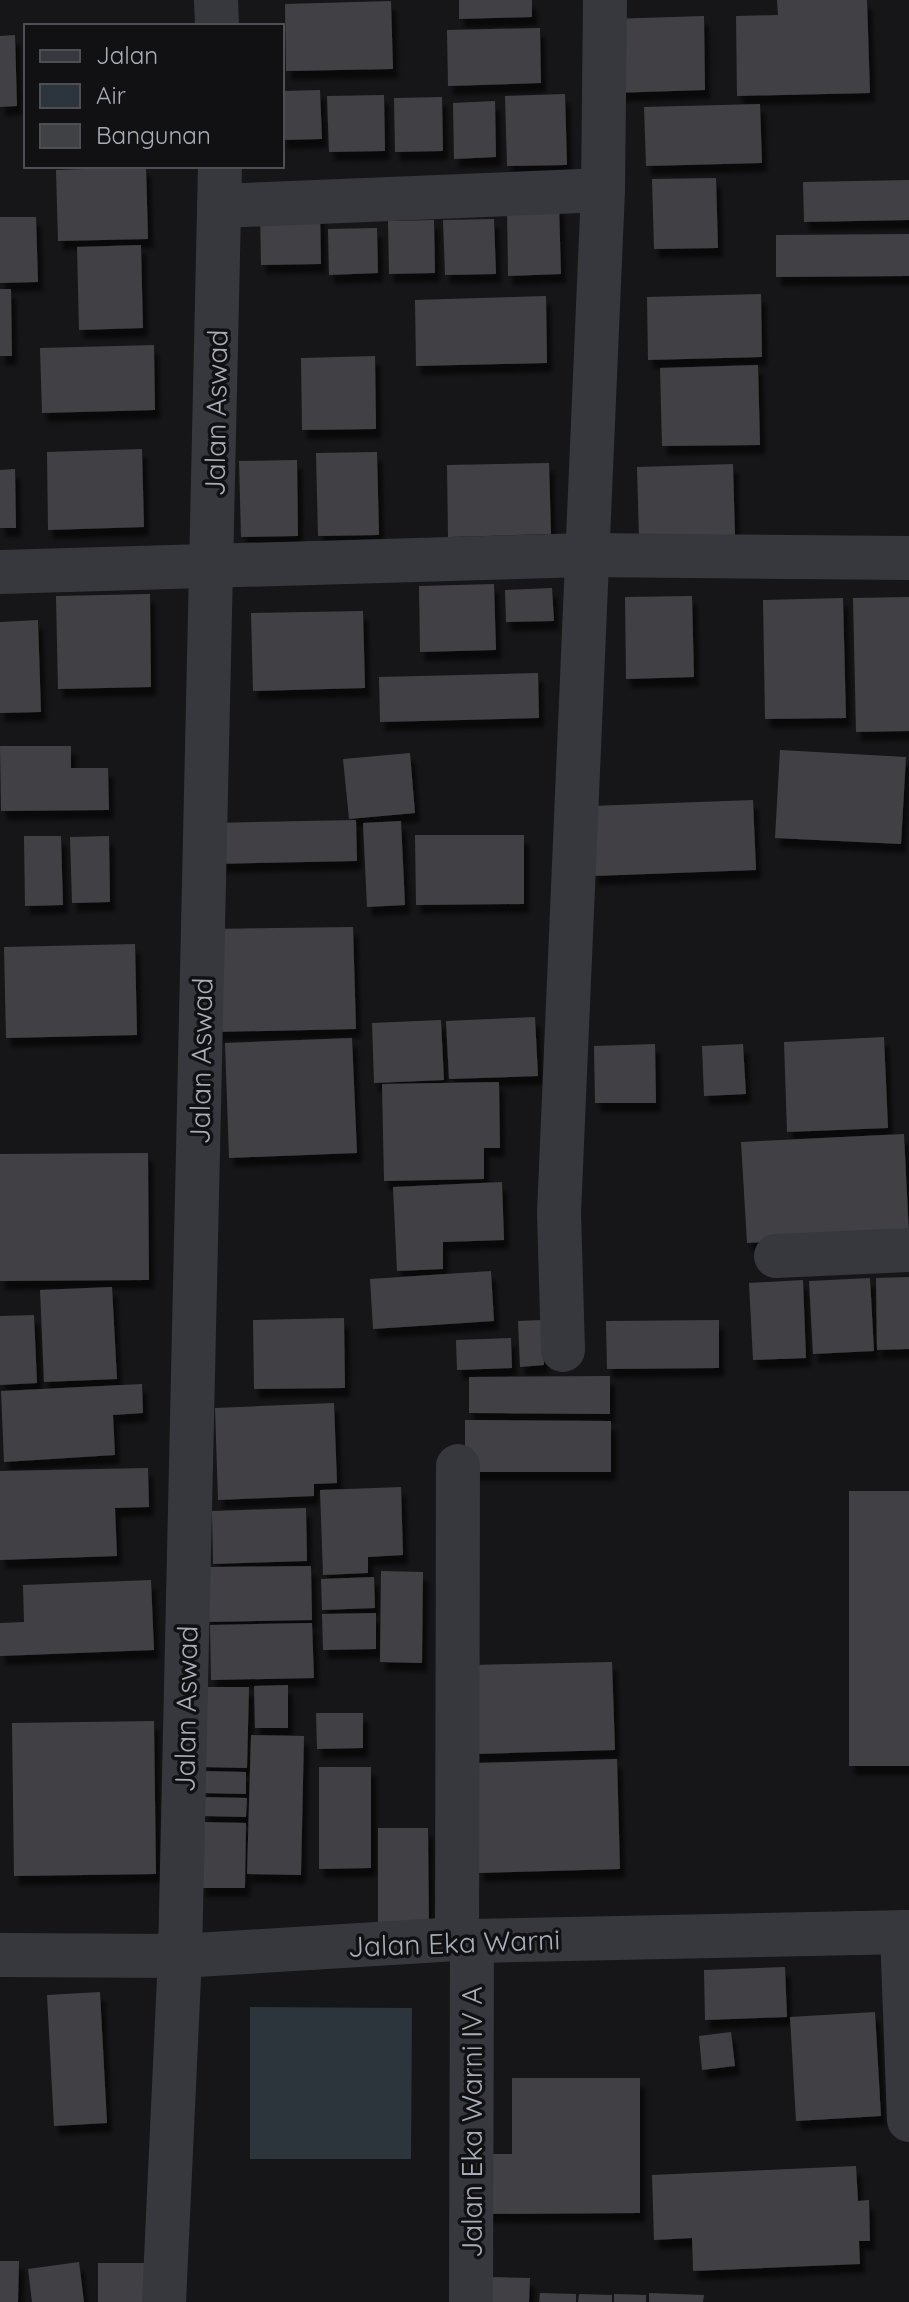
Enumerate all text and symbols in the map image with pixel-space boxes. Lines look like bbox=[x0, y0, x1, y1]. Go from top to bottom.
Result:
legend bbox=[24, 24, 284, 168]
text: Jalan bbox=[96, 40, 158, 70]
text: Air bbox=[96, 80, 126, 110]
text: Bangunan bbox=[96, 120, 211, 150]
street label: Jalan Aswad bbox=[197, 329, 234, 497]
street label: Jalan Aswad bbox=[182, 977, 219, 1145]
street label: Jalan Aswad bbox=[167, 1625, 204, 1793]
street label: Jalan Eka Warni bbox=[347, 1921, 561, 1964]
street label: Jalan Eka Warni IV A bbox=[454, 1986, 489, 2258]

